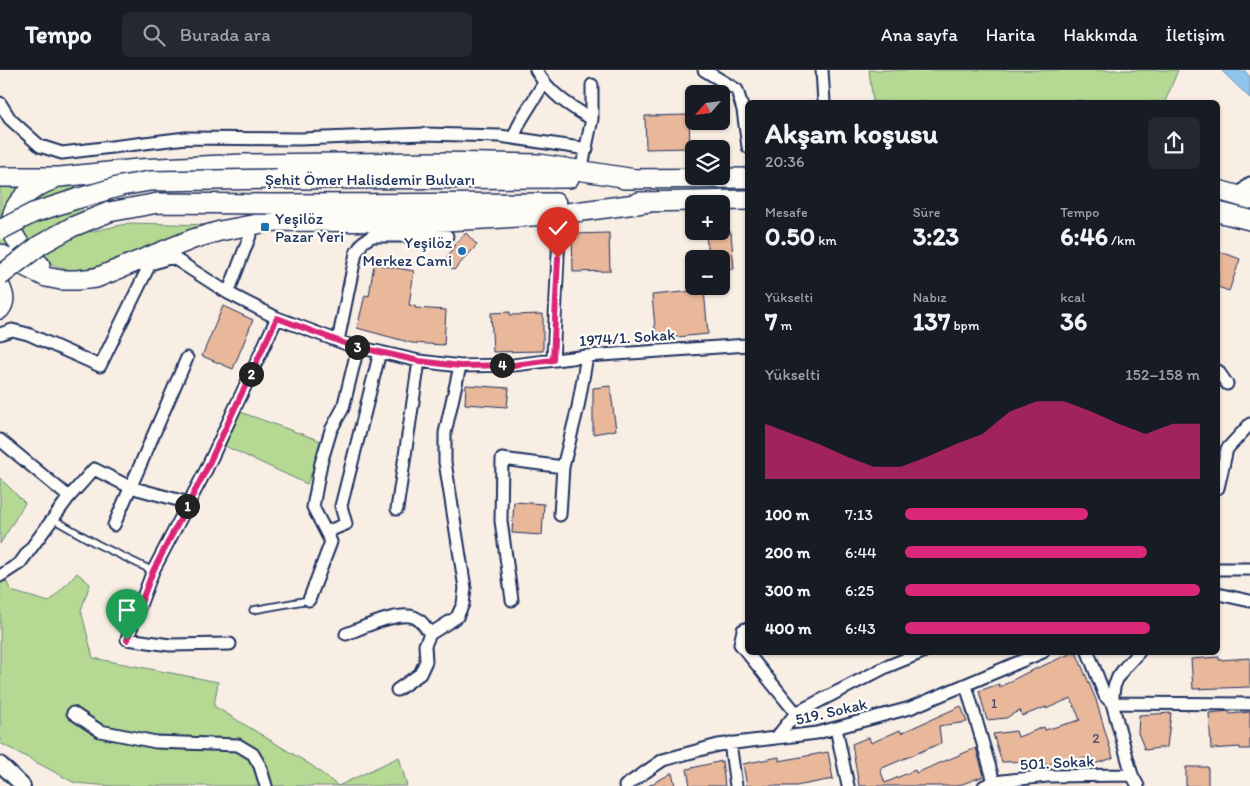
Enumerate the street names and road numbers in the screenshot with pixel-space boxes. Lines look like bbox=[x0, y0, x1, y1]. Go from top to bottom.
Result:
street label: Şehit Ömer Halisdemir Bulvarı bbox=[265, 170, 475, 189]
street label: 1974/1. Sokak bbox=[578, 325, 676, 350]
street label: 519. Sokak bbox=[793, 694, 869, 729]
street label: 501. Sokak bbox=[1019, 751, 1095, 774]

